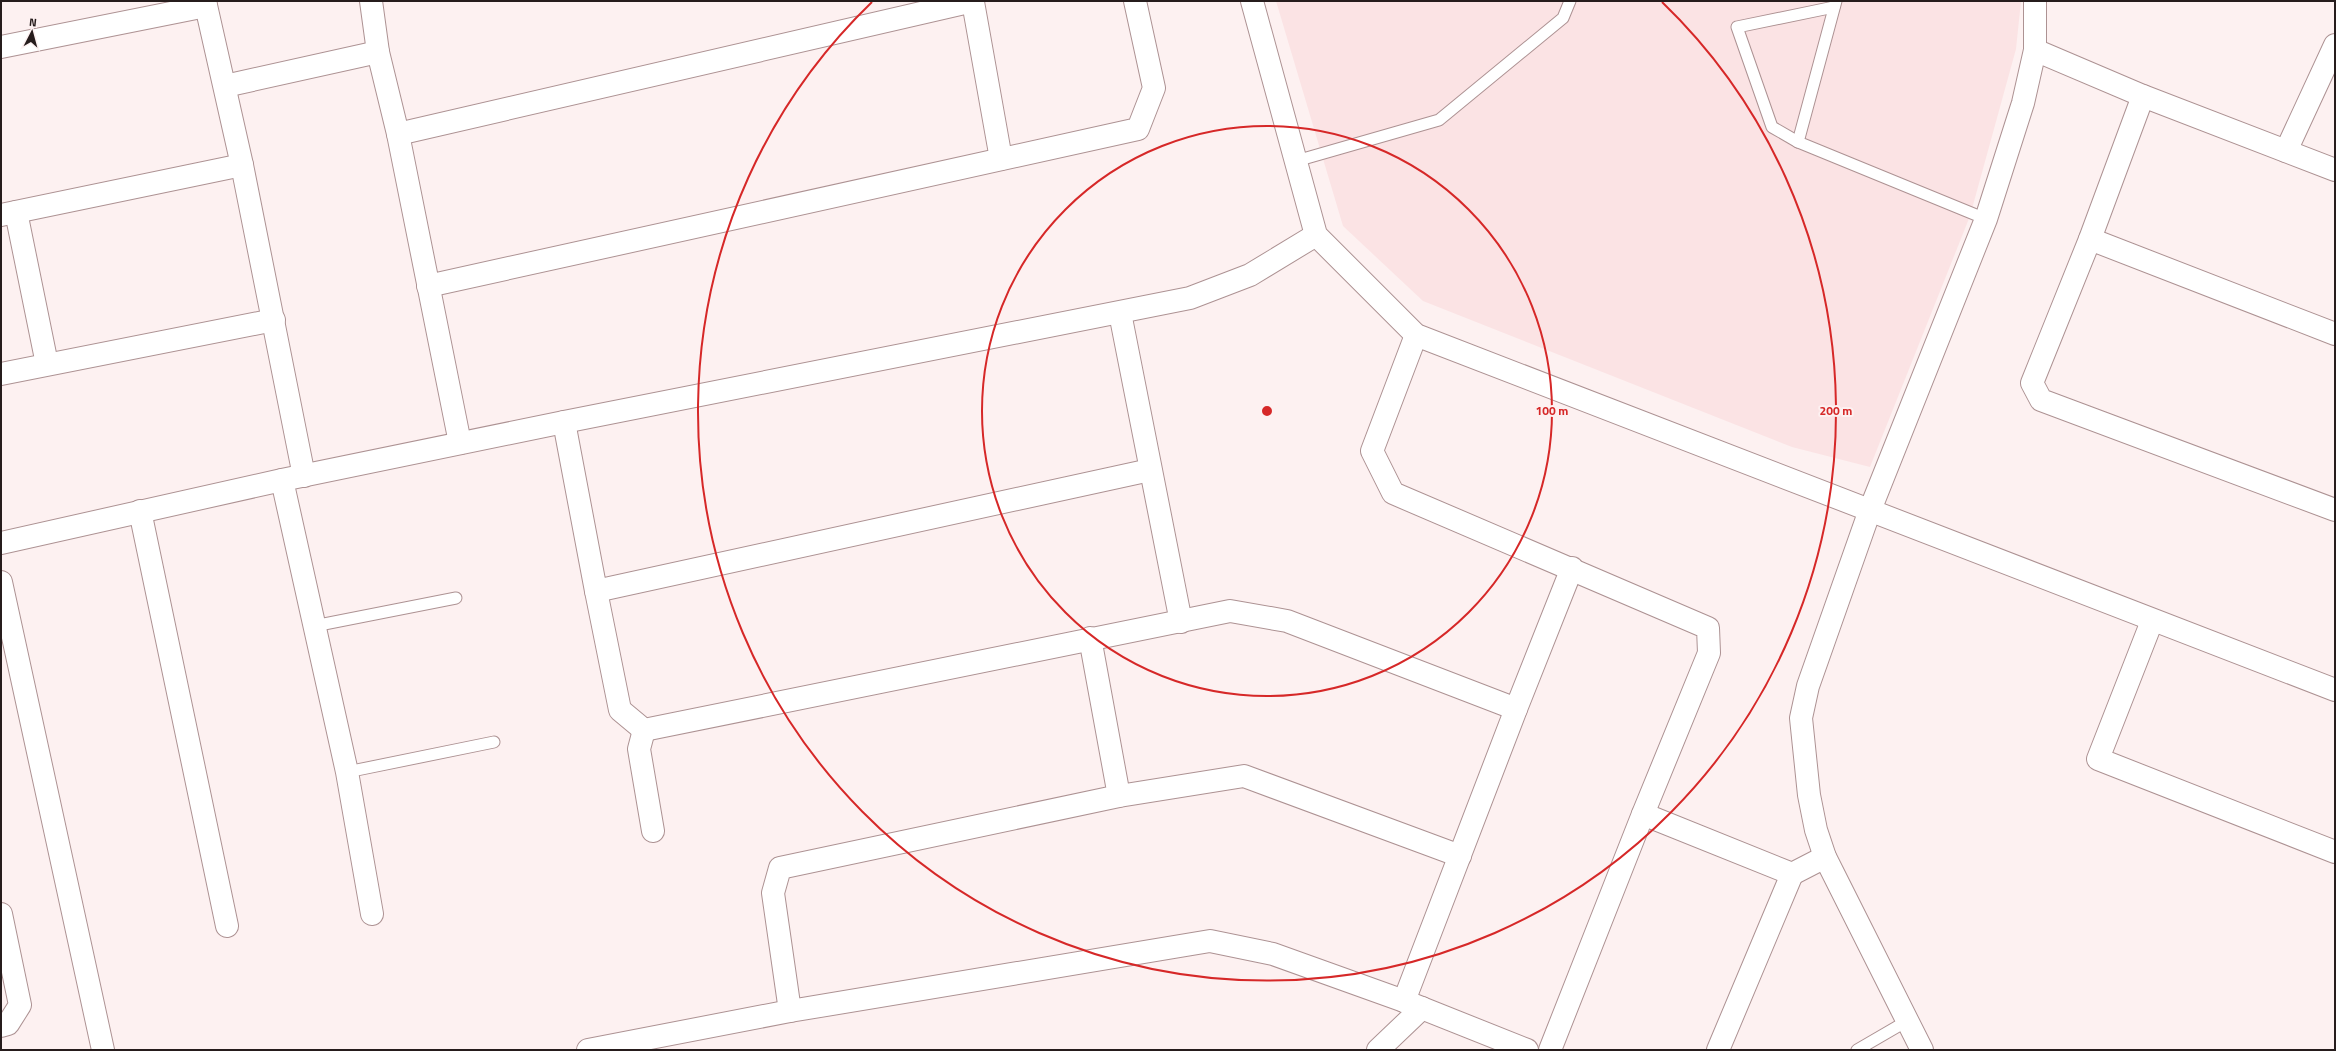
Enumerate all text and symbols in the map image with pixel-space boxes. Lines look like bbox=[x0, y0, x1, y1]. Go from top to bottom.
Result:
north arrow bbox=[12, 12, 52, 52]
text: N bbox=[28, 14, 38, 30]
text: 100 m bbox=[1536, 401, 1568, 420]
text: 200 m bbox=[1820, 401, 1852, 420]
centre of rings bbox=[1260, 404, 1274, 418]

